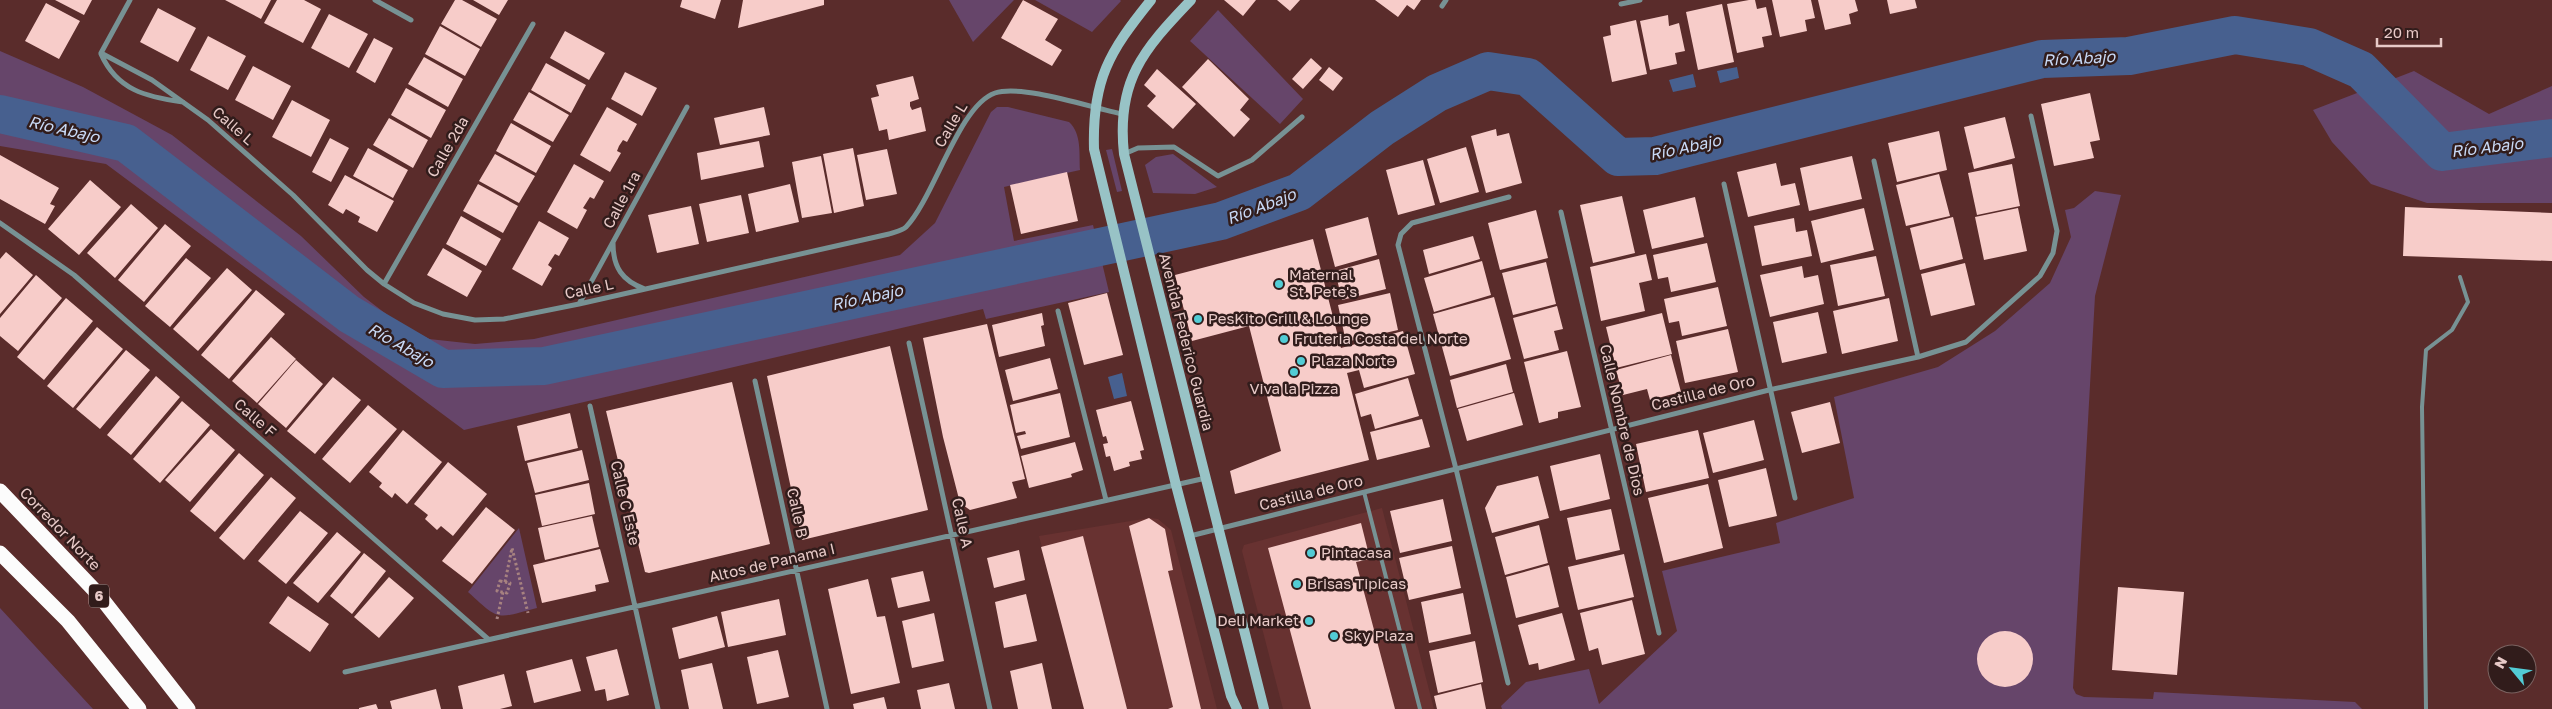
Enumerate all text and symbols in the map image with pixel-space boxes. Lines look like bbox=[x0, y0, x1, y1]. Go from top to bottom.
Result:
scale bar bbox=[2377, 15, 2441, 47]
text: 20 m bbox=[2384, 23, 2419, 41]
water label: Río Abajo bbox=[2042, 46, 2117, 70]
street label: Calle L bbox=[930, 98, 971, 150]
street label: Calle L bbox=[209, 102, 258, 148]
water label: Río Abajo bbox=[27, 111, 103, 147]
street label: Calle 2da bbox=[423, 113, 472, 180]
water label: Río Abajo bbox=[1648, 129, 1724, 164]
water label: Río Abajo bbox=[2450, 133, 2525, 161]
street label: Calle 1ra bbox=[599, 168, 644, 231]
water label: Río Abajo bbox=[1224, 183, 1300, 228]
street label: Avenida Federico Guardia bbox=[1156, 251, 1218, 432]
place label: Maternal St. Pete's bbox=[1289, 265, 1357, 300]
street label: Calle L bbox=[563, 274, 615, 302]
marker: Maternal St. Pete's bbox=[1273, 278, 1285, 290]
water label: Río Abajo bbox=[830, 279, 906, 314]
place label: PesKito Grill & Lounge bbox=[1208, 309, 1369, 327]
marker: PesKito Grill & Lounge bbox=[1192, 313, 1204, 325]
water label: Río Abajo bbox=[365, 318, 438, 372]
place label: Fruteria Costa del Norte bbox=[1294, 329, 1468, 347]
marker: Fruteria Costa del Norte bbox=[1278, 333, 1290, 345]
street label: Calle Nombre de Dios bbox=[1597, 342, 1649, 497]
place label: Plaza Norte bbox=[1311, 351, 1396, 369]
marker: Plaza Norte bbox=[1295, 355, 1307, 367]
marker: Viva la Pizza bbox=[1288, 366, 1300, 378]
street label: Castilla de Oro bbox=[1649, 370, 1756, 414]
place label: Viva la Pizza bbox=[1249, 379, 1339, 397]
street label: Calle F bbox=[231, 394, 280, 440]
street label: Calle C Este bbox=[607, 459, 645, 547]
street label: Castilla de Oro bbox=[1257, 470, 1364, 514]
street label: Corredor Norte bbox=[17, 483, 105, 574]
street label: Calle B bbox=[784, 486, 812, 539]
street label: Calle A bbox=[949, 496, 977, 549]
street label: Altos de Panama I bbox=[707, 539, 836, 585]
place label: Pintacasa bbox=[1321, 543, 1391, 561]
marker: Pintacasa bbox=[1305, 547, 1317, 559]
place label: Brisas Tipicas bbox=[1307, 574, 1406, 592]
marker: Brisas Tipicas bbox=[1291, 578, 1303, 590]
road number: 6 bbox=[89, 584, 109, 608]
place label: Deli Market bbox=[1217, 611, 1299, 629]
marker: Deli Market bbox=[1303, 615, 1315, 627]
place label: Sky Plaza bbox=[1344, 626, 1414, 644]
marker: Sky Plaza bbox=[1328, 630, 1340, 642]
north arrow bbox=[2487, 644, 2537, 694]
text: N bbox=[2490, 654, 2510, 671]

